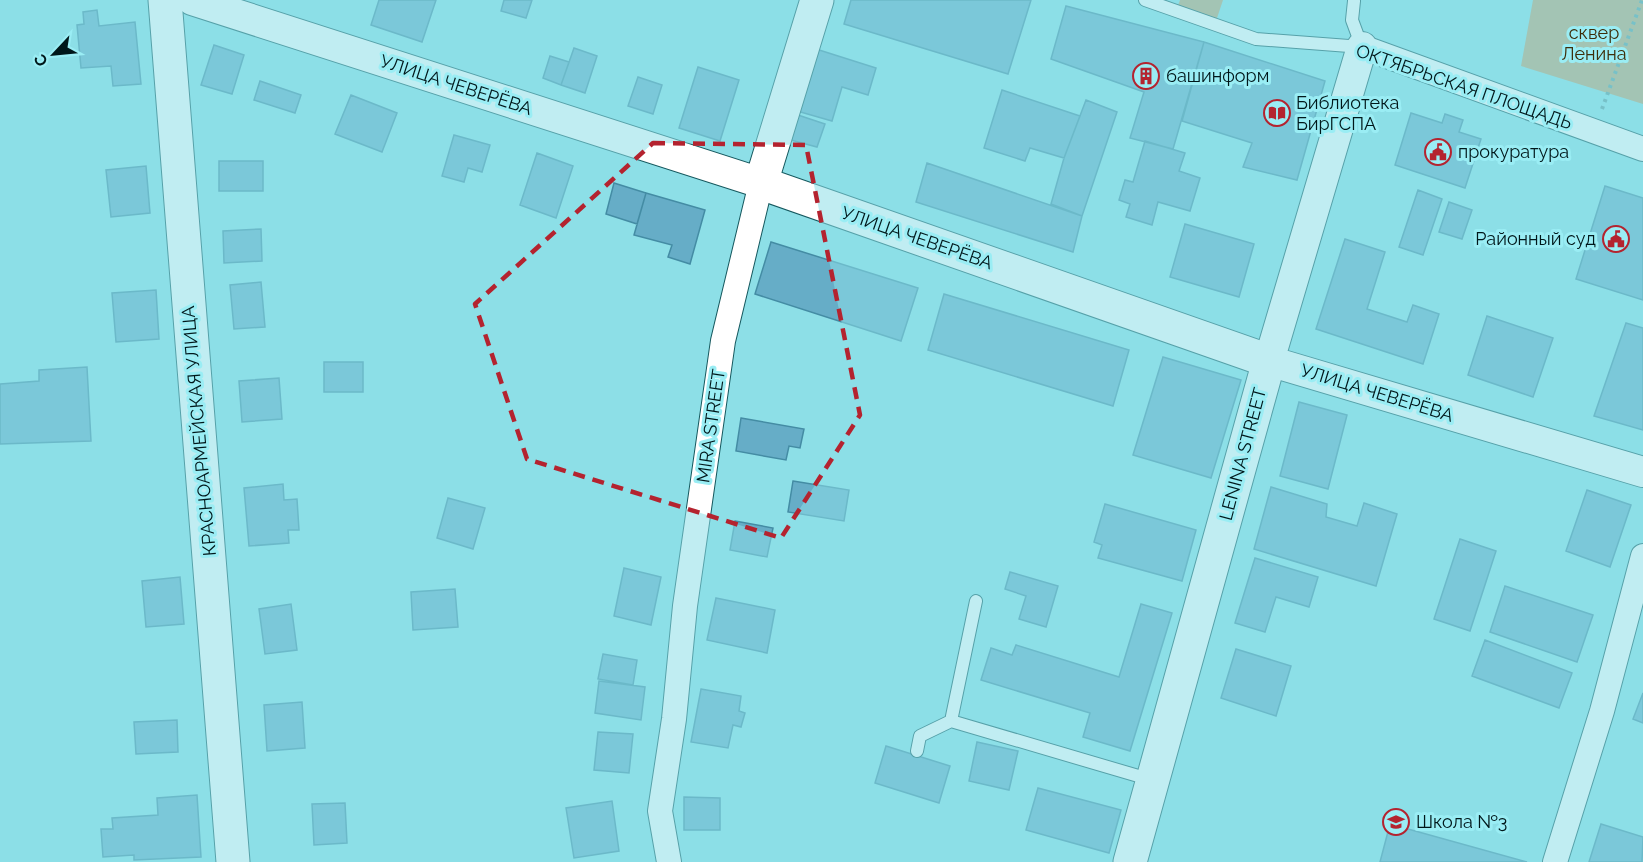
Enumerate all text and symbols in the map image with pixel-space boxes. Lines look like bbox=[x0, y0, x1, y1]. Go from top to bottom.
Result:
park label: сквер Ленина bbox=[1561, 22, 1627, 64]
north arrow bbox=[24, 24, 84, 84]
street label: ОКТЯБРЬСКАЯ ПЛОЩАДЬ bbox=[1353, 40, 1575, 133]
street label: УЛИЦА ЧЕВЕРЁВА bbox=[377, 50, 535, 119]
text: С bbox=[30, 51, 52, 69]
building icon: башинформ bbox=[1131, 61, 1161, 91]
place label: башинформ bbox=[1166, 65, 1269, 86]
place label: Библиотека БирГСПА bbox=[1296, 92, 1399, 134]
library icon: Библиотека БирГСПА bbox=[1262, 98, 1292, 128]
public building icon: прокуратура bbox=[1423, 137, 1453, 167]
place label: прокуратура bbox=[1458, 141, 1569, 162]
street label: УЛИЦА ЧЕВЕРЁВА bbox=[839, 202, 996, 273]
public building icon: Районный суд bbox=[1601, 224, 1631, 254]
place label: Районный суд bbox=[1475, 228, 1596, 249]
street label: КРАСНОАРМЕЙСКАЯ УЛИЦА bbox=[177, 305, 220, 557]
street label: УЛИЦА ЧЕВЕРЁВА bbox=[1298, 359, 1456, 426]
street label: MIRA STREET bbox=[692, 368, 729, 484]
street label: LENINA STREET bbox=[1215, 385, 1270, 522]
school or university icon: Школа №3 bbox=[1381, 807, 1411, 837]
place label: Школа №3 bbox=[1416, 811, 1507, 832]

